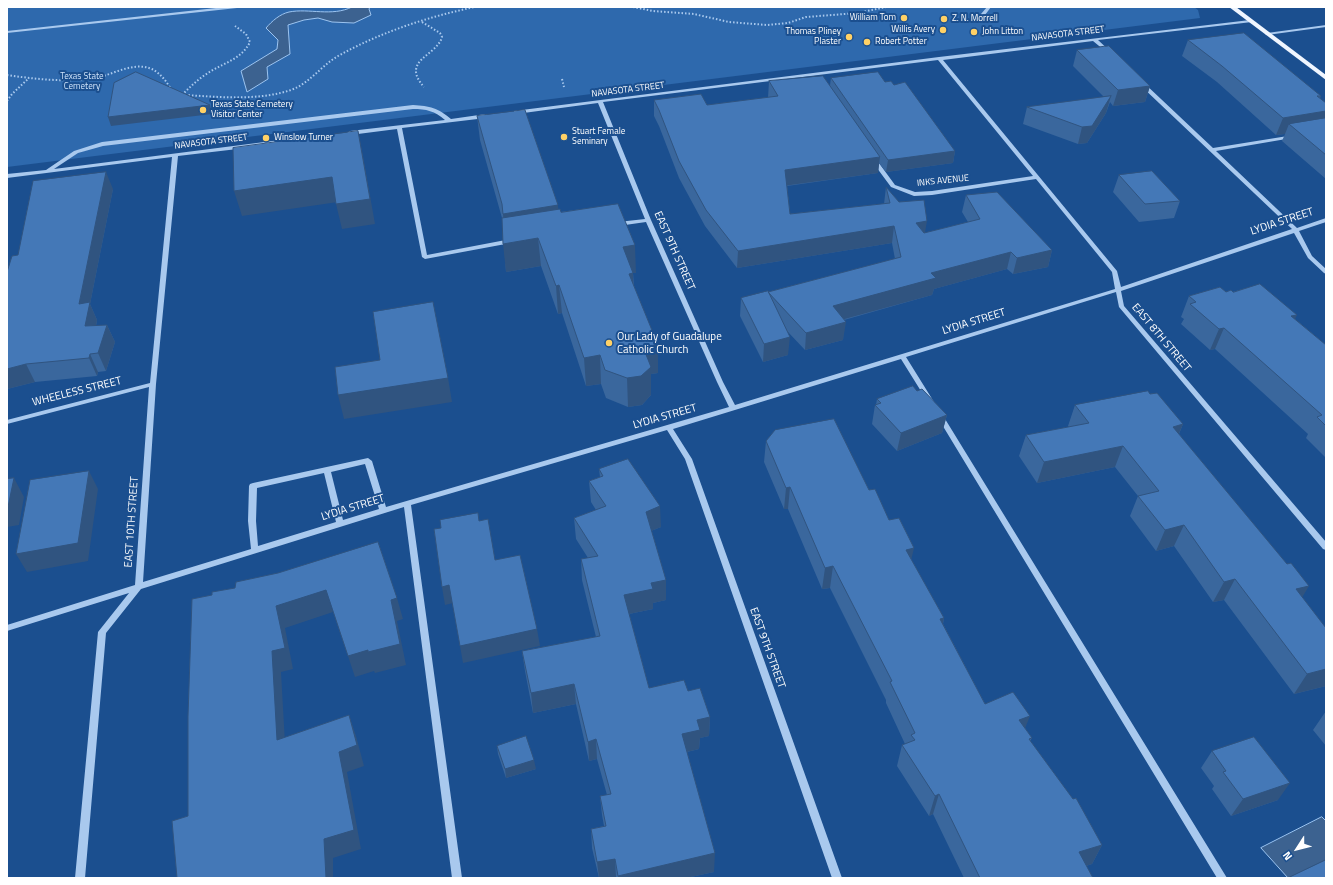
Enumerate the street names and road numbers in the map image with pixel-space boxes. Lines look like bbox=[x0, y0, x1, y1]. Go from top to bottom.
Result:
street label: NAVASOTA STREET bbox=[1031, 24, 1105, 44]
street label: NAVASOTA STREET bbox=[591, 80, 665, 100]
street label: NAVASOTA STREET bbox=[174, 132, 248, 152]
street label: INKS AVENUE bbox=[916, 173, 970, 189]
street label: LYDIA STREET bbox=[1249, 206, 1315, 238]
street label: EAST 9TH STREET bbox=[651, 209, 697, 293]
street label: EAST 8TH STREET bbox=[1129, 301, 1193, 375]
street label: LYDIA STREET bbox=[941, 306, 1007, 338]
street label: WHEELESS STREET bbox=[31, 375, 123, 409]
street label: LYDIA STREET bbox=[632, 402, 698, 432]
street label: EAST 10TH STREET bbox=[122, 476, 142, 568]
street label: LYDIA STREET bbox=[320, 492, 386, 524]
street label: EAST 9TH STREET bbox=[746, 606, 788, 690]

